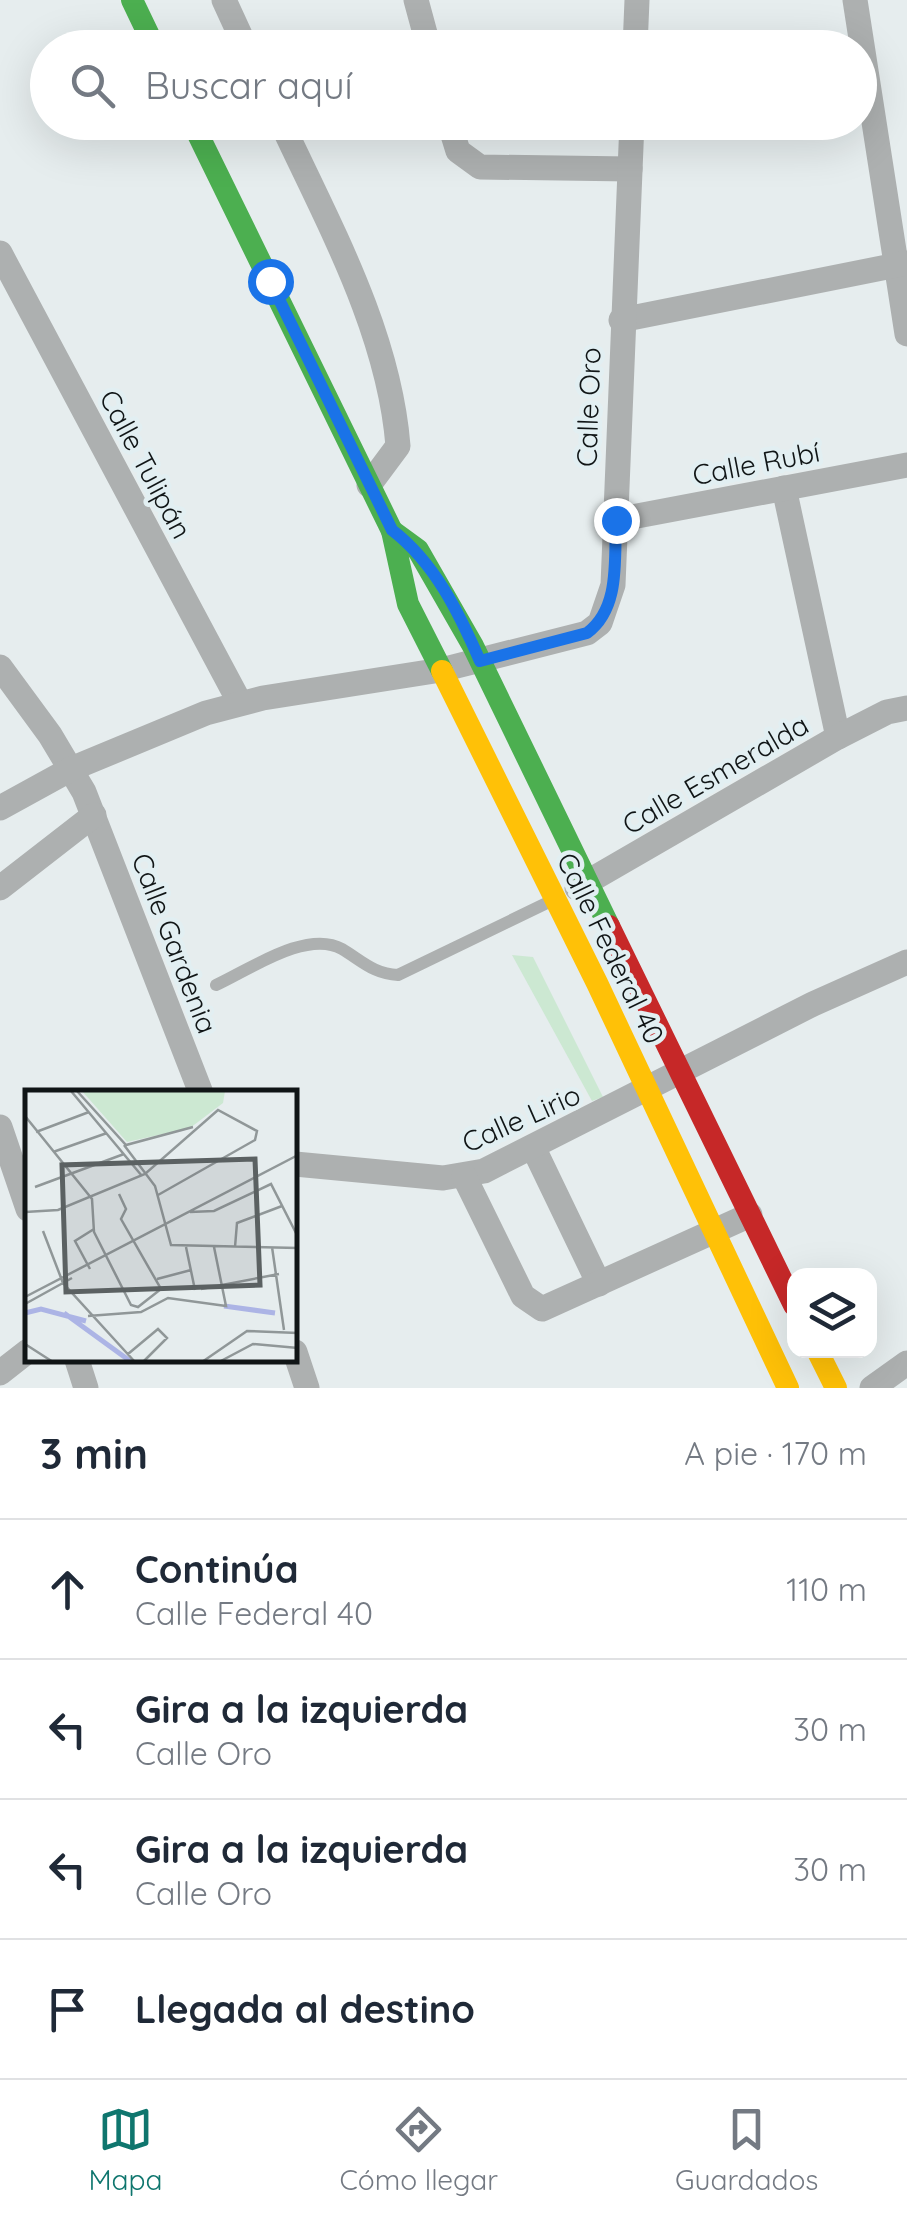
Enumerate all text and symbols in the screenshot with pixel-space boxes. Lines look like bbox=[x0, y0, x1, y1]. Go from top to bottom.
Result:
search box bbox=[30, 30, 877, 140]
icon: search bbox=[65, 58, 120, 113]
text: Buscar aquí bbox=[145, 61, 353, 109]
route start bbox=[248, 259, 294, 305]
street label: Calle Oro bbox=[568, 347, 608, 467]
street label: Calle Tulipán bbox=[92, 384, 200, 544]
street label: Calle Rubí bbox=[689, 434, 823, 492]
route end bbox=[594, 498, 640, 544]
street label: Calle Esmeralda bbox=[616, 707, 814, 841]
street label: Calle Federal 40 bbox=[550, 847, 672, 1049]
street label: Calle Gardenia bbox=[125, 848, 225, 1038]
street label: Calle Lirio bbox=[456, 1076, 586, 1160]
inset map bbox=[25, 1090, 298, 1363]
map controls bbox=[787, 1268, 877, 1358]
button: layers bbox=[787, 1268, 877, 1358]
text: 3 min bbox=[40, 1427, 148, 1480]
text: A pie · 170 m bbox=[684, 1433, 867, 1473]
text: Continúa bbox=[135, 1545, 299, 1593]
icon: ahead bbox=[40, 1562, 95, 1617]
text: 110 m bbox=[786, 1569, 867, 1609]
text: Calle Federal 40 bbox=[135, 1593, 373, 1633]
text: Gira a la izquierda bbox=[135, 1685, 468, 1733]
icon: left bbox=[40, 1702, 95, 1757]
text: 30 m bbox=[793, 1709, 867, 1749]
text: Calle Oro bbox=[135, 1733, 272, 1773]
text: Gira a la izquierda bbox=[135, 1825, 468, 1873]
icon: left bbox=[40, 1842, 95, 1897]
text: 30 m bbox=[793, 1849, 867, 1889]
text: Calle Oro bbox=[135, 1873, 272, 1913]
icon: arrive bbox=[40, 1982, 95, 2037]
text: Llegada al destino bbox=[135, 1985, 475, 2033]
tab: Mapa bbox=[88, 2102, 163, 2197]
tab: Cómo llegar bbox=[339, 2102, 498, 2197]
tab: Guardados bbox=[675, 2102, 819, 2197]

